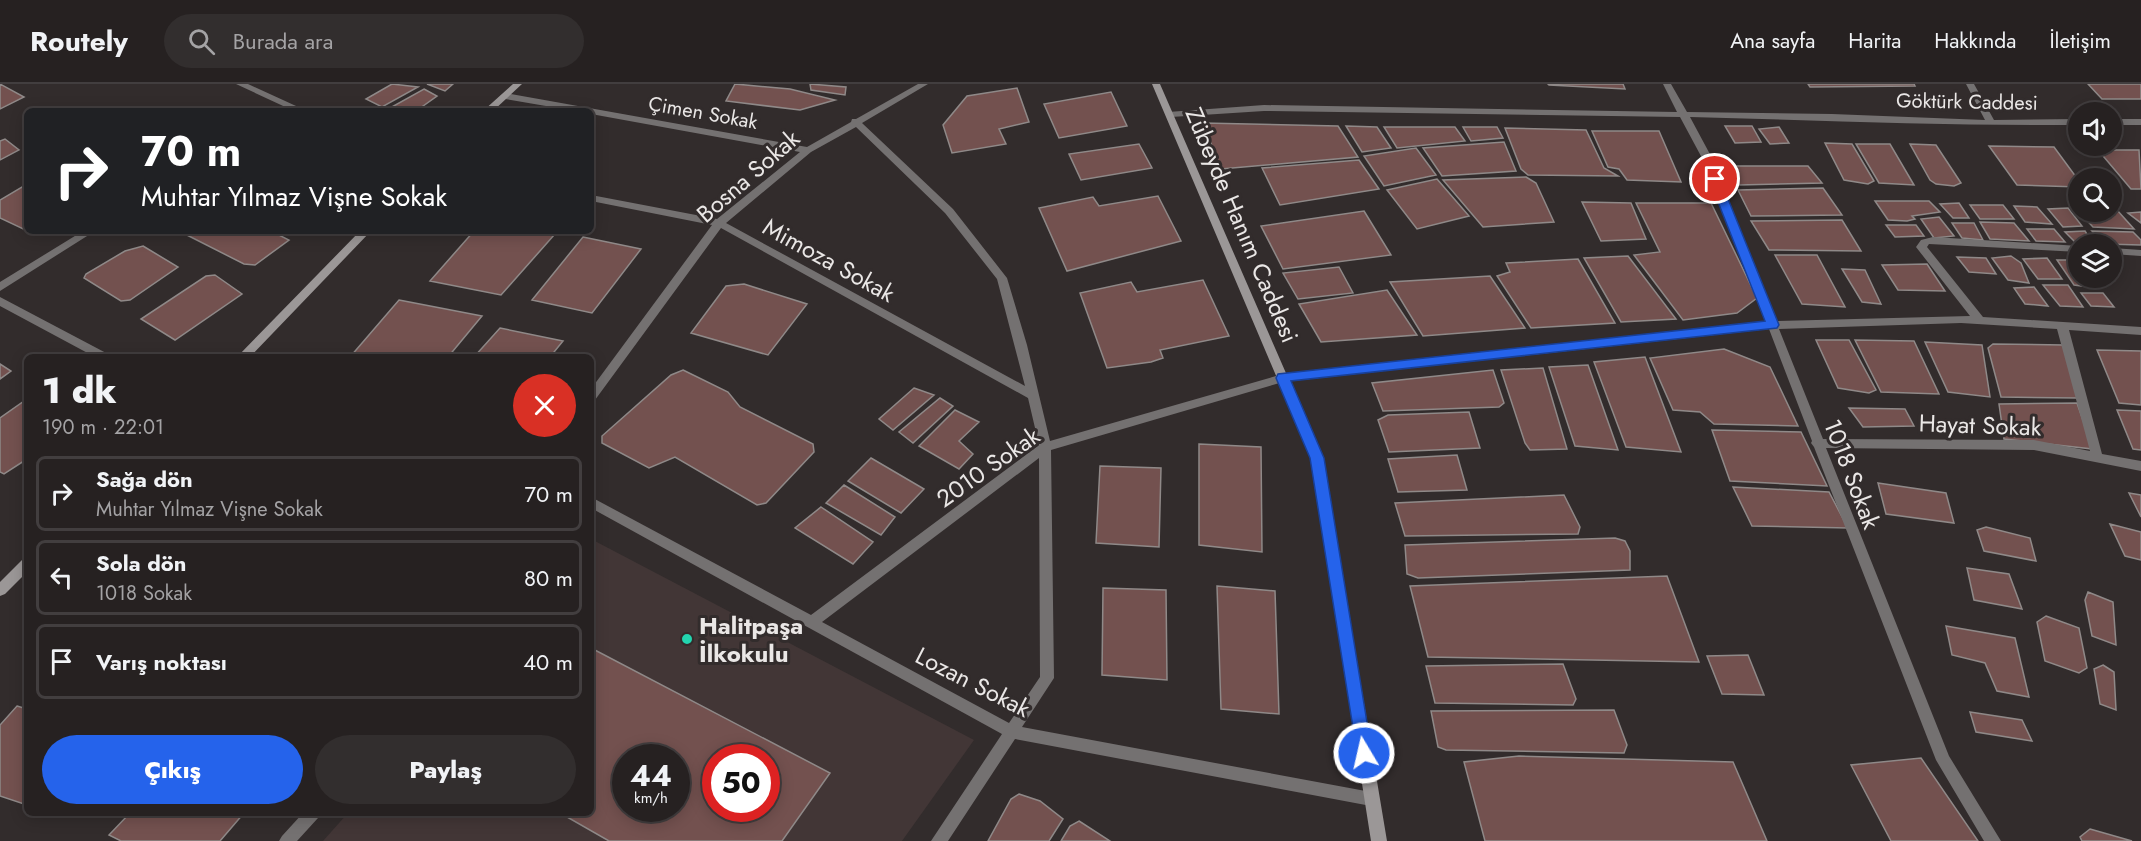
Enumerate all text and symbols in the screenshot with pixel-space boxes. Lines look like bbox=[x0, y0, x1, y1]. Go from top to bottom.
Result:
search box bbox=[164, 14, 584, 68]
text: Routely bbox=[30, 21, 128, 62]
icon: search bbox=[185, 25, 218, 58]
text: Burada ara bbox=[233, 25, 333, 57]
text: Ana sayfa bbox=[1730, 26, 1815, 56]
text: Harita bbox=[1848, 26, 1901, 56]
text: Hakkında bbox=[1934, 26, 2016, 56]
text: İletişim bbox=[2049, 26, 2111, 56]
street label: Göktürk Caddesi bbox=[1896, 86, 2038, 118]
street label: Çimen Sokak bbox=[646, 89, 760, 137]
street label: Zübeyde Hanım Caddesi bbox=[1177, 102, 1307, 348]
map controls bbox=[2068, 102, 2122, 288]
button: sound bbox=[2068, 102, 2122, 156]
text: 70 m bbox=[141, 121, 241, 182]
street label: Bosna Sokak bbox=[689, 121, 808, 231]
icon: right bbox=[42, 132, 120, 210]
pin bbox=[1689, 153, 1740, 204]
icon: arrive bbox=[1698, 162, 1731, 195]
button: search bbox=[2068, 168, 2122, 222]
text: Muhtar Yılmaz Vişne Sokak bbox=[141, 177, 447, 216]
street label: Mimoza Sokak bbox=[757, 209, 902, 311]
button: layers bbox=[2068, 234, 2122, 288]
text: 1 dk bbox=[42, 364, 117, 416]
button: close bbox=[513, 374, 576, 437]
street label: Hayat Sokak bbox=[1918, 405, 2042, 445]
text: 190 m · 22:01 bbox=[42, 413, 164, 442]
street label: 1018 Sokak bbox=[1815, 414, 1889, 534]
street label: 2010 Sokak bbox=[929, 418, 1047, 516]
text: Sağa dön bbox=[96, 463, 193, 495]
icon: right bbox=[45, 477, 78, 510]
text: 70 m bbox=[524, 478, 573, 510]
text: Muhtar Yılmaz Vişne Sokak bbox=[96, 495, 323, 524]
text: Sola dön bbox=[96, 547, 186, 579]
icon: left bbox=[45, 561, 78, 594]
text: 80 m bbox=[524, 562, 573, 594]
text: 1018 Sokak bbox=[96, 579, 192, 608]
place label: Halitpaşa İlkokulu bbox=[699, 608, 803, 671]
marker: Halitpaşa İlkokulu bbox=[680, 632, 694, 646]
street label: Lozan Sokak bbox=[909, 638, 1037, 726]
icon: arrive bbox=[45, 645, 78, 678]
text: Varış noktası bbox=[96, 646, 227, 678]
text: 40 m bbox=[523, 646, 573, 678]
position arrow bbox=[1332, 721, 1396, 785]
button: Çıkış bbox=[42, 735, 303, 804]
button: Paylaş bbox=[315, 735, 576, 804]
speed limit sign: 50 bbox=[702, 744, 780, 822]
text: 44 bbox=[630, 754, 672, 797]
text: km/h bbox=[634, 787, 668, 809]

